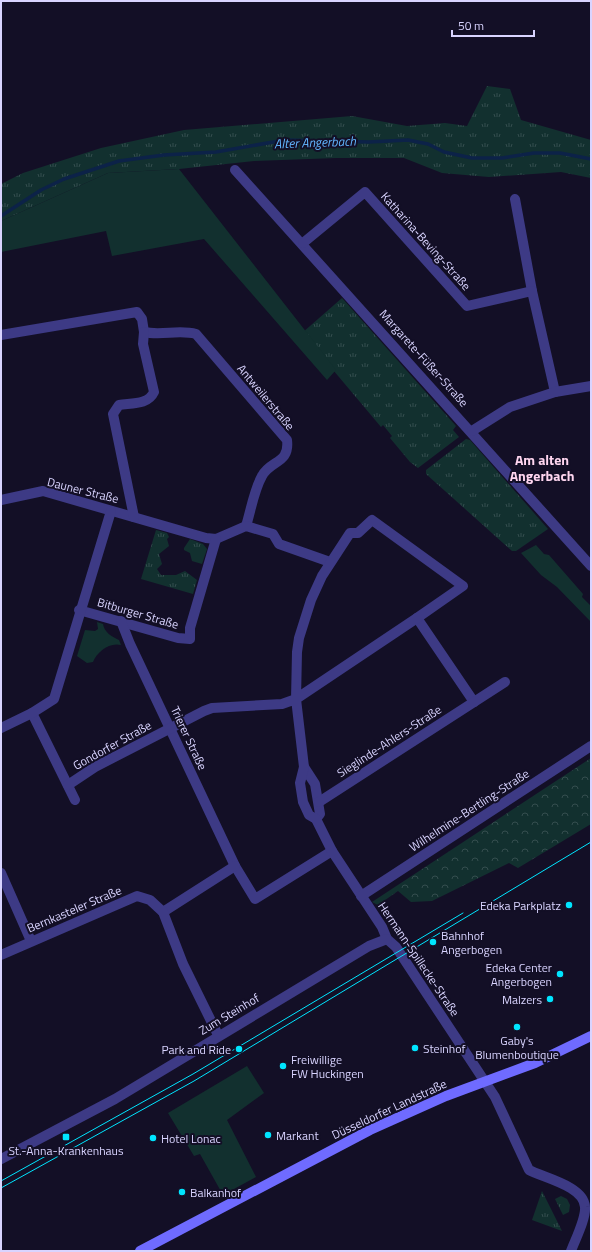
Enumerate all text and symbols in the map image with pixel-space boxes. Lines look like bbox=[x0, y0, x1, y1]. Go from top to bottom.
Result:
scale bar bbox=[452, 12, 534, 38]
text: 50 m bbox=[458, 16, 484, 35]
water label: Alter Angerbach bbox=[274, 131, 357, 153]
street label: Katharina-Beving-Straße bbox=[376, 187, 476, 295]
street label: Margarete-Füßer-Straße bbox=[375, 305, 473, 411]
street label: Antweilerstraße bbox=[233, 360, 299, 434]
district label: Am alten Angerbach bbox=[510, 449, 574, 486]
street label: Dauner Straße bbox=[45, 472, 121, 508]
street label: Bitburger Straße bbox=[95, 592, 181, 634]
street label: Sieglinde-Ahlers-Straße bbox=[333, 700, 445, 782]
street label: Trierer Straße bbox=[166, 703, 212, 773]
street label: Gondorfer Straße bbox=[69, 715, 155, 775]
street label: Wilhelmine-Bertling-Straße bbox=[405, 764, 533, 856]
street label: Bernkasteler Straße bbox=[24, 881, 124, 937]
place label: Edeka Parkplatz bbox=[480, 896, 561, 915]
street label: Hermann-Spillecke-Straße bbox=[373, 898, 465, 1020]
marker: Edeka Parkplatz bbox=[564, 900, 574, 910]
place label: Bahnhof Angerbogen bbox=[441, 926, 502, 959]
marker: Bahnhof Angerbogen bbox=[428, 937, 438, 947]
place label: Edeka Center Angerbogen bbox=[485, 958, 552, 991]
marker: Edeka Center Angerbogen bbox=[555, 969, 565, 979]
street label: Zum Steinhof bbox=[195, 988, 263, 1040]
place label: Malzers bbox=[502, 990, 542, 1009]
marker: Malzers bbox=[545, 994, 555, 1004]
marker: Gaby's Blumenboutique bbox=[512, 1022, 522, 1032]
place label: Gaby's Blumenboutique bbox=[475, 1031, 559, 1064]
place label: Steinhof bbox=[423, 1039, 466, 1058]
place label: Park and Ride bbox=[162, 1040, 231, 1059]
marker: Steinhof bbox=[410, 1043, 420, 1053]
marker: Park and Ride bbox=[234, 1044, 244, 1054]
place label: Freiwillige FW Huckingen bbox=[291, 1050, 364, 1083]
marker: Freiwillige FW Huckingen bbox=[278, 1061, 288, 1071]
street label: Düsseldorfer Landstraße bbox=[328, 1074, 450, 1144]
place label: Markant bbox=[276, 1126, 319, 1145]
place label: Hotel Lonac bbox=[161, 1129, 221, 1148]
marker: Markant bbox=[263, 1130, 273, 1140]
marker: St.-Anna-Krankenhaus bbox=[61, 1132, 71, 1142]
marker: Hotel Lonac bbox=[148, 1133, 158, 1143]
place label: St.-Anna-Krankenhaus bbox=[8, 1141, 124, 1160]
place label: Balkanhof bbox=[190, 1183, 241, 1202]
marker: Balkanhof bbox=[177, 1187, 187, 1197]

